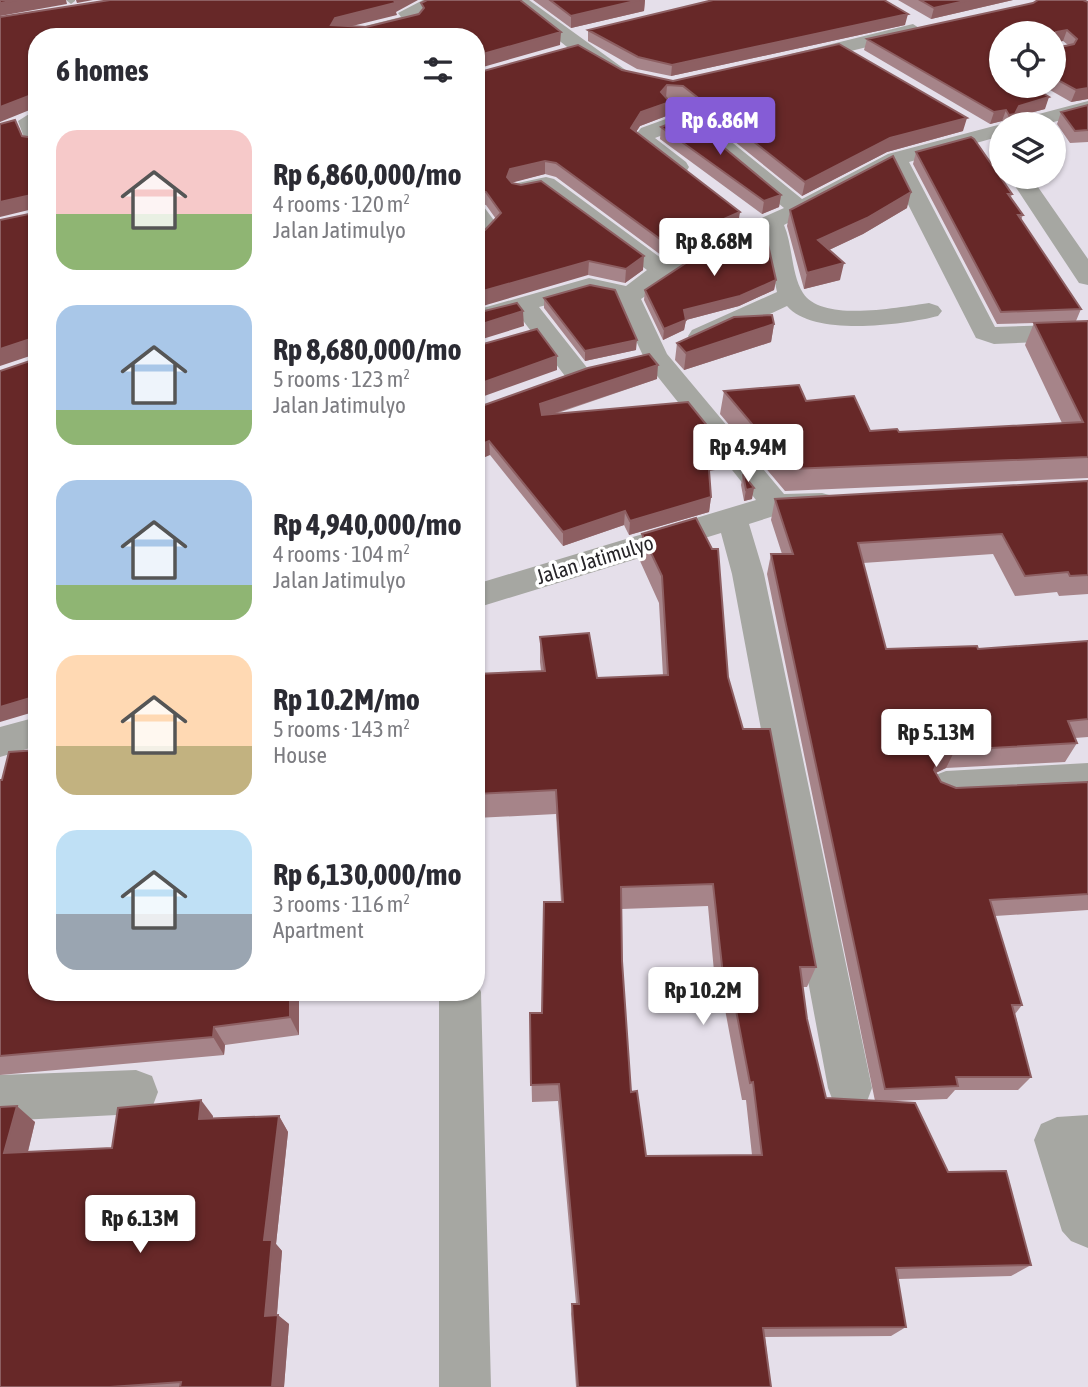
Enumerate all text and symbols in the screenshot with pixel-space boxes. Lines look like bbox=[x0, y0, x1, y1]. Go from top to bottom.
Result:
map controls bbox=[989, 21, 1066, 189]
button: locate bbox=[989, 21, 1066, 98]
icon: filters bbox=[419, 51, 457, 89]
text: 6 homes bbox=[56, 53, 149, 87]
pin: Rp 6.86M bbox=[648, 97, 792, 157]
text: Rp 6.86M bbox=[681, 107, 759, 133]
button: layers bbox=[989, 112, 1066, 189]
text: Rp 6,860,000/mo bbox=[273, 157, 462, 191]
icon: home bbox=[112, 158, 196, 242]
text: 4 rooms · 120 m² bbox=[273, 191, 410, 217]
text: Jalan Jatimulyo bbox=[273, 217, 406, 243]
pin: Rp 8.68M bbox=[642, 218, 786, 278]
text: Rp 8.68M bbox=[675, 228, 753, 254]
text: Rp 8,680,000/mo bbox=[273, 332, 462, 366]
icon: home bbox=[112, 333, 196, 417]
text: 5 rooms · 123 m² bbox=[273, 366, 410, 392]
text: Jalan Jatimulyo bbox=[273, 392, 406, 418]
pin: Rp 4.94M bbox=[676, 424, 820, 484]
text: Rp 4.94M bbox=[709, 434, 787, 460]
text: Rp 4,940,000/mo bbox=[273, 507, 462, 541]
icon: home bbox=[112, 508, 196, 592]
street label: Jalan Jatimulyo bbox=[533, 530, 656, 588]
text: 4 rooms · 104 m² bbox=[273, 541, 410, 567]
text: Jalan Jatimulyo bbox=[273, 567, 406, 593]
text: Rp 10.2M/mo bbox=[273, 682, 420, 716]
icon: home bbox=[112, 683, 196, 767]
pin: Rp 5.13M bbox=[864, 710, 1008, 769]
text: 5 rooms · 143 m² bbox=[273, 716, 410, 742]
text: Rp 5.13M bbox=[897, 719, 975, 745]
text: House bbox=[273, 742, 327, 768]
text: Rp 6,130,000/mo bbox=[273, 857, 462, 891]
icon: home bbox=[112, 858, 196, 942]
text: 3 rooms · 116 m² bbox=[273, 891, 410, 917]
text: Apartment bbox=[273, 917, 364, 943]
pin: Rp 10.2M bbox=[631, 968, 775, 1027]
text: Rp 10.2M bbox=[664, 977, 742, 1003]
pin: Rp 6.13M bbox=[68, 1196, 212, 1255]
text: Rp 6.13M bbox=[101, 1205, 179, 1231]

